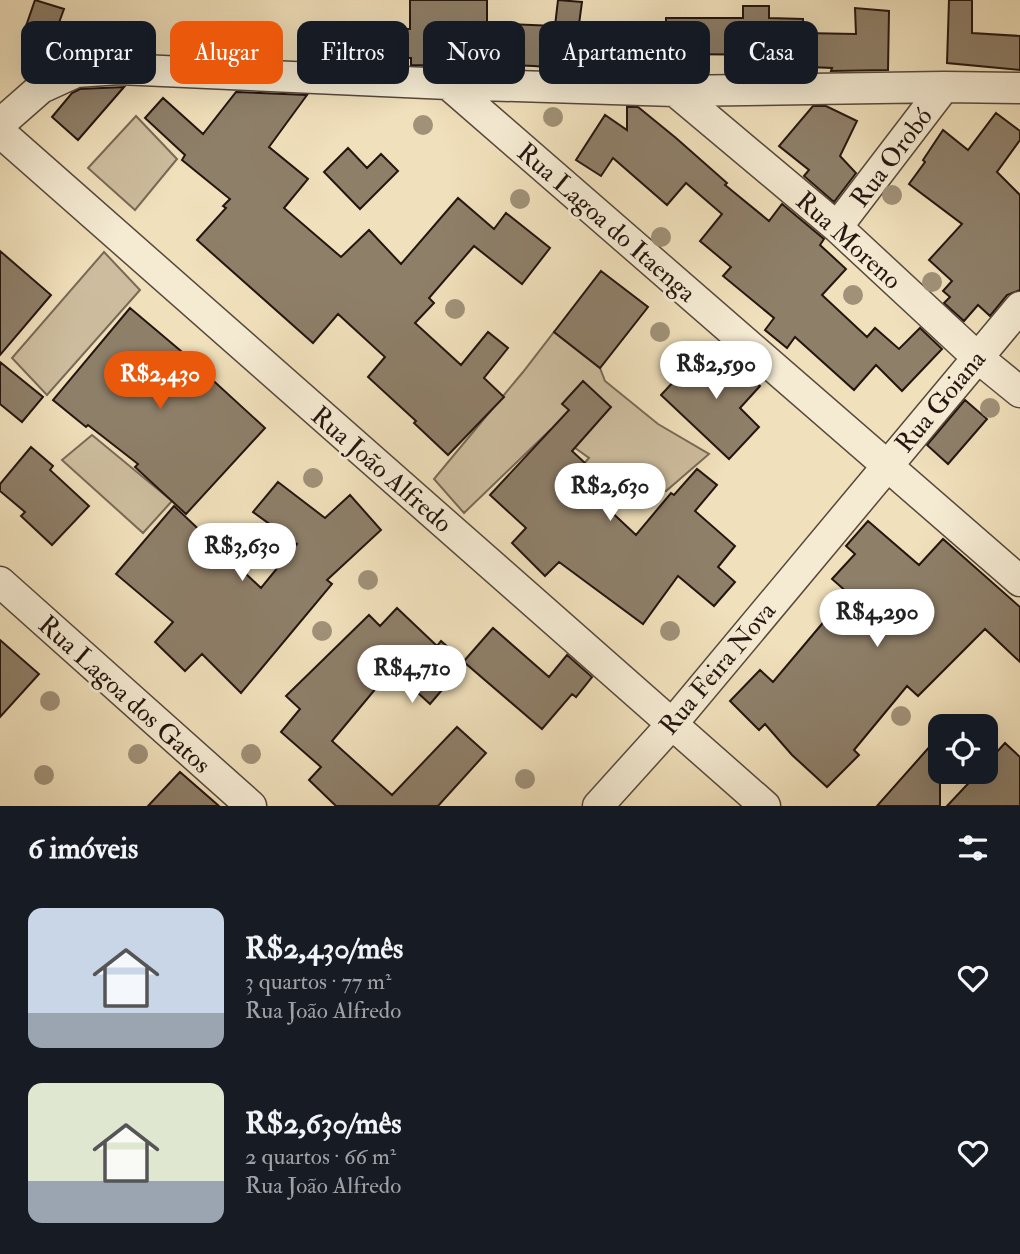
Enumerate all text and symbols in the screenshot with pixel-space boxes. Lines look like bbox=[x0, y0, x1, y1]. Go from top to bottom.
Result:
chip: Comprar bbox=[21, 21, 156, 84]
chip: Alugar bbox=[170, 21, 283, 84]
chip: Filtros bbox=[297, 21, 409, 84]
chip: Novo bbox=[423, 21, 525, 84]
chip: Apartamento bbox=[539, 21, 710, 84]
chip: Casa bbox=[724, 21, 818, 84]
street label: Rua Orobó bbox=[844, 101, 940, 214]
street label: Rua Lagoa do Itaenga bbox=[510, 136, 703, 309]
street label: Rua Moreno bbox=[789, 185, 908, 297]
pin: R$2,590 bbox=[651, 342, 781, 401]
street label: Rua Goiana bbox=[889, 344, 993, 459]
text: R$2,590 bbox=[676, 349, 756, 378]
pin: R$2,430 bbox=[95, 352, 225, 411]
text: R$2,430 bbox=[120, 359, 200, 388]
street label: Rua João Alfredo bbox=[304, 400, 458, 540]
pin: R$2,630 bbox=[545, 463, 675, 523]
text: R$2,630 bbox=[571, 471, 649, 500]
pin: R$3,630 bbox=[177, 524, 307, 583]
text: R$3,630 bbox=[204, 531, 280, 560]
pin: R$4,290 bbox=[812, 590, 942, 649]
street label: Rua Feira Nova bbox=[653, 595, 783, 742]
text: R$4,290 bbox=[835, 597, 919, 626]
street label: Rua Lagoa dos Gatos bbox=[32, 609, 217, 781]
pin: R$4,710 bbox=[347, 646, 477, 705]
text: R$4,710 bbox=[373, 653, 451, 682]
map controls bbox=[928, 714, 998, 784]
button: locate bbox=[928, 714, 998, 784]
icon: filters bbox=[954, 829, 992, 867]
text: 6 imóveis bbox=[28, 830, 138, 867]
text: R$2,430/mês bbox=[245, 930, 403, 967]
icon: home bbox=[84, 936, 168, 1020]
icon: heart bbox=[954, 959, 992, 997]
text: 3 quartos · 77 m² bbox=[245, 967, 391, 996]
text: Rua João Alfredo bbox=[245, 996, 401, 1025]
text: R$2,630/mês bbox=[245, 1105, 402, 1142]
icon: home bbox=[84, 1111, 168, 1195]
icon: heart bbox=[954, 1134, 992, 1172]
text: 2 quartos · 66 m² bbox=[245, 1142, 396, 1171]
text: Rua João Alfredo bbox=[245, 1171, 401, 1200]

